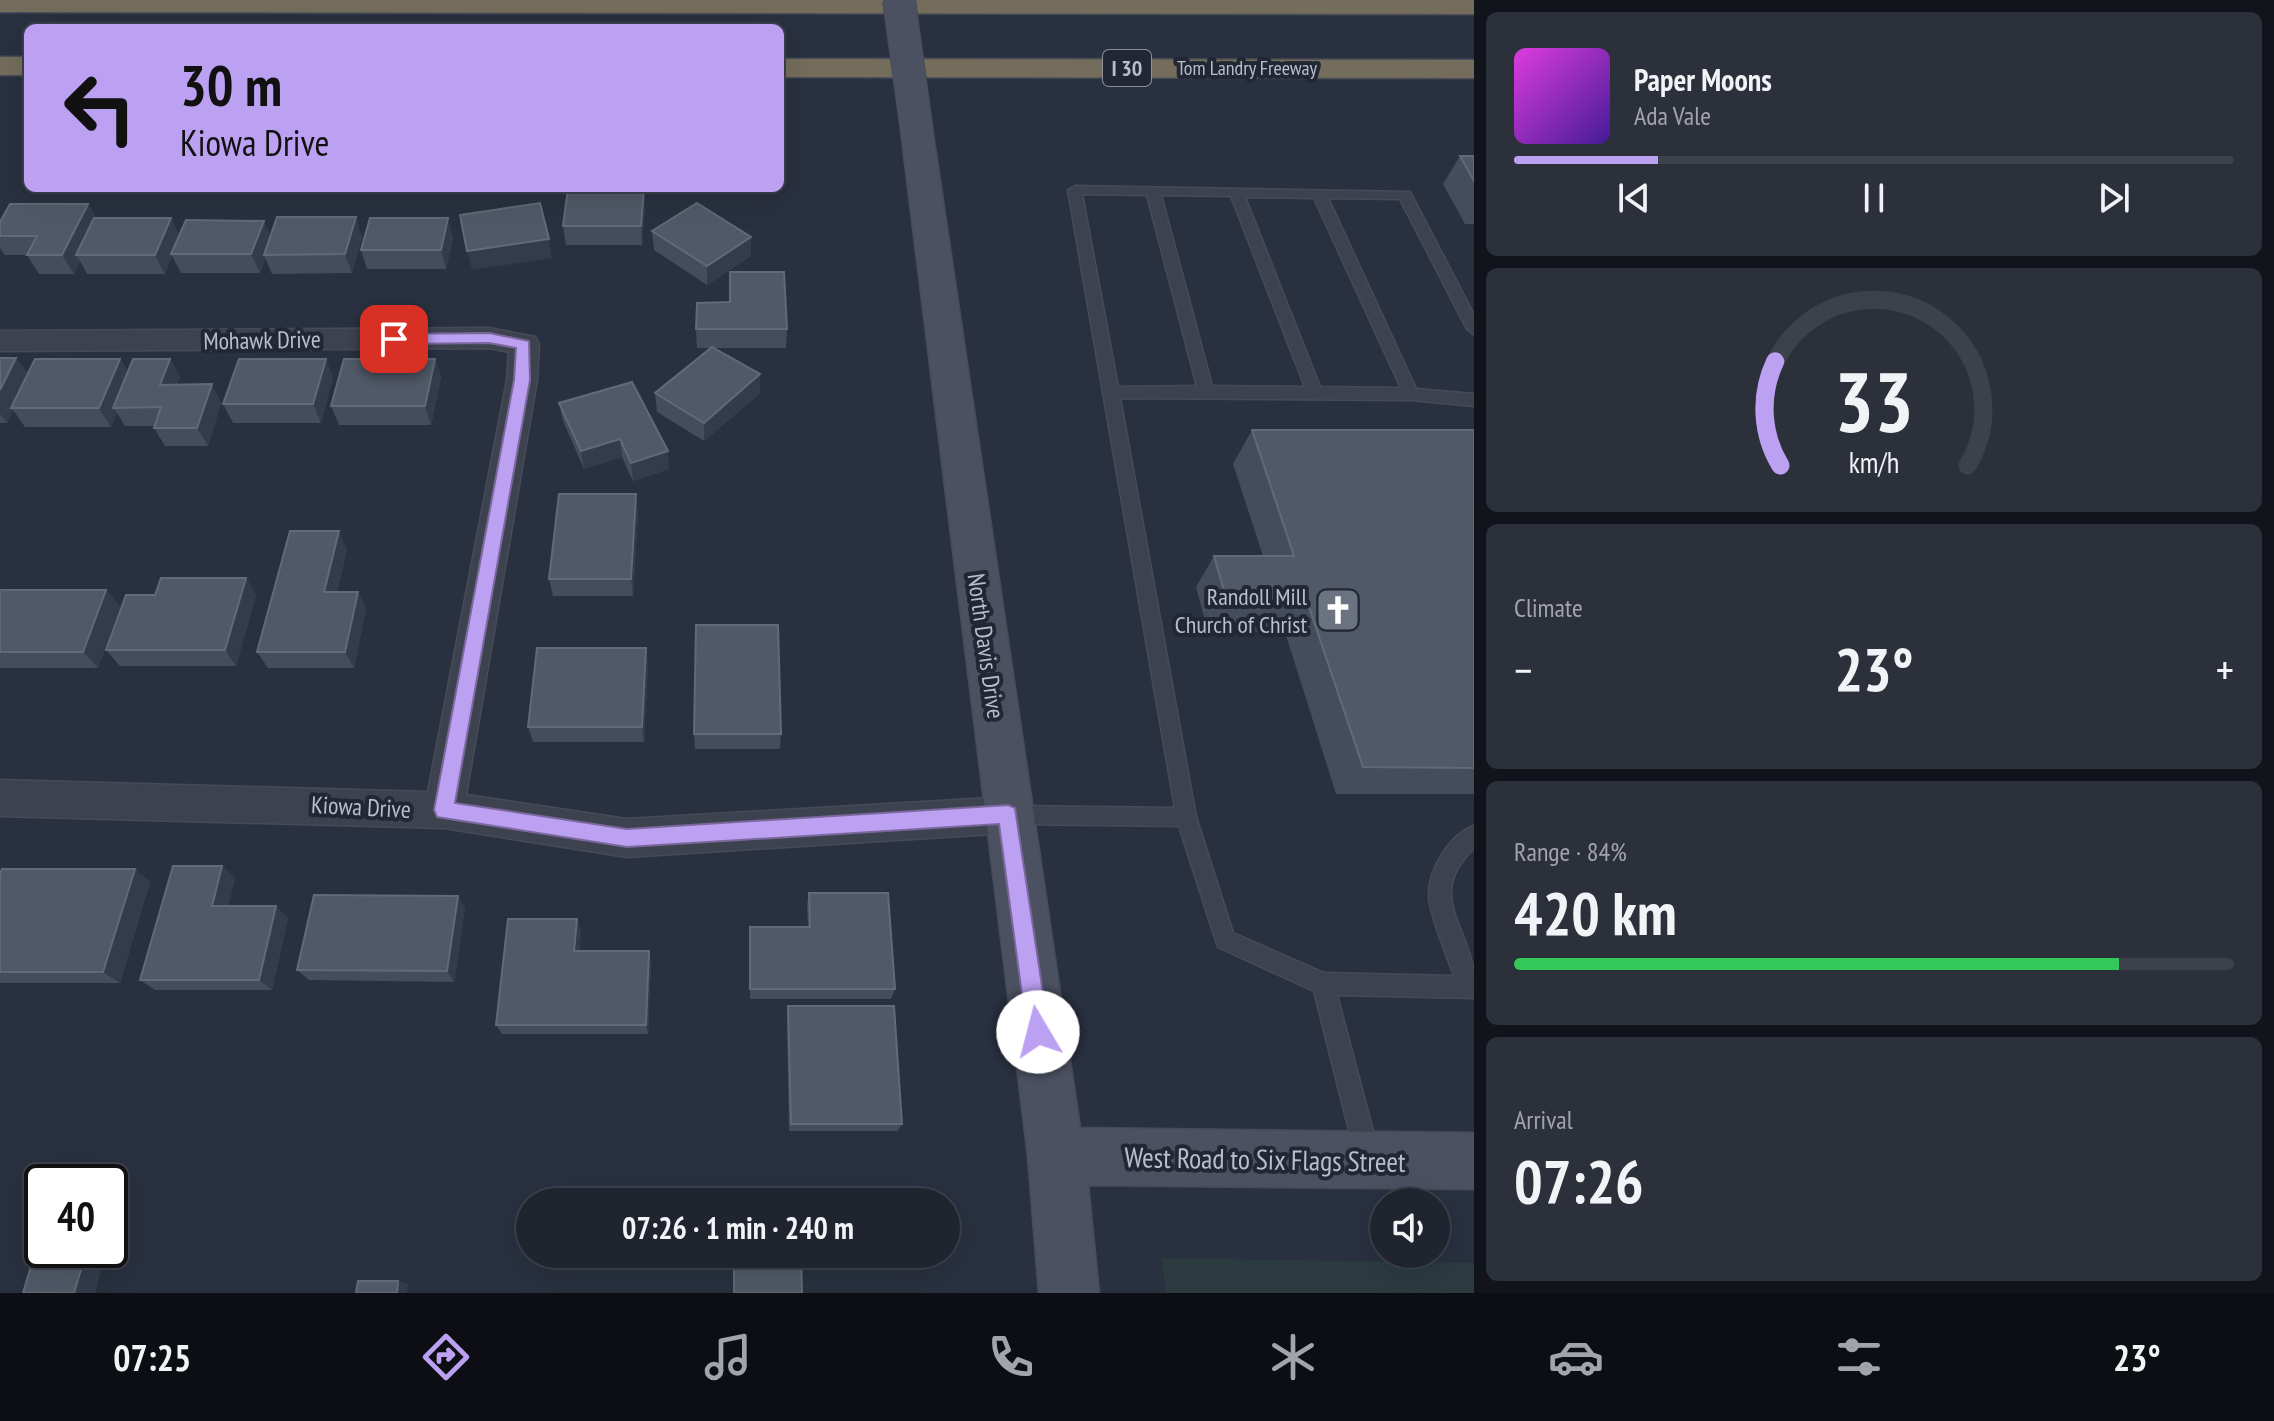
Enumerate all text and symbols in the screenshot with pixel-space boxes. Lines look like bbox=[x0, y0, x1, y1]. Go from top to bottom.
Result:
text: 30 m bbox=[180, 49, 282, 121]
road number: I 30 bbox=[1103, 50, 1151, 86]
street label: Tom Landry Freeway bbox=[1177, 55, 1318, 81]
icon: left bbox=[48, 56, 152, 160]
text: Paper Moons bbox=[1634, 60, 1772, 99]
text: Ada Vale bbox=[1634, 99, 1711, 132]
text: Kiowa Drive bbox=[180, 119, 329, 166]
icon: previous bbox=[1612, 176, 1656, 220]
icon: pause bbox=[1852, 176, 1896, 220]
icon: next bbox=[2092, 176, 2136, 220]
pin bbox=[360, 305, 428, 373]
icon: arrive bbox=[372, 317, 416, 361]
street label: Mohawk Drive bbox=[203, 323, 321, 357]
text: 33 bbox=[1834, 347, 1914, 455]
text: km/h bbox=[1849, 444, 1899, 481]
street label: North Davis Drive bbox=[960, 571, 1012, 721]
place label: Randoll Mill Church of Christ bbox=[1175, 581, 1307, 640]
church icon: Randoll Mill Church of Christ bbox=[1314, 586, 1362, 634]
text: Climate bbox=[1514, 591, 1583, 624]
text: 23° bbox=[1834, 630, 1914, 708]
text: − bbox=[1514, 641, 1532, 698]
text: + bbox=[2216, 641, 2234, 698]
street label: Kiowa Drive bbox=[310, 789, 412, 825]
text: Range · 84% bbox=[1514, 835, 1627, 868]
text: 420 km bbox=[1514, 874, 1677, 952]
position arrow bbox=[996, 990, 1080, 1074]
text: Arrival bbox=[1514, 1103, 1573, 1136]
street label: West Road to Six Flags Street bbox=[1124, 1138, 1406, 1180]
text: 07:26 bbox=[1514, 1142, 1644, 1220]
speed limit sign: 40 bbox=[24, 1164, 128, 1268]
map controls bbox=[1370, 1188, 1450, 1268]
button: sound bbox=[1370, 1188, 1450, 1268]
text: 07:26 · 1 min · 240 m bbox=[622, 1208, 854, 1247]
icon: directions bbox=[418, 1329, 474, 1385]
icon: music bbox=[700, 1329, 756, 1385]
icon: phone bbox=[983, 1329, 1039, 1385]
icon: climate bbox=[1265, 1329, 1321, 1385]
icon: car bbox=[1548, 1329, 1604, 1385]
icon: filters bbox=[1831, 1329, 1887, 1385]
text: 07:25 bbox=[113, 1334, 191, 1381]
text: 23° bbox=[2113, 1334, 2161, 1381]

